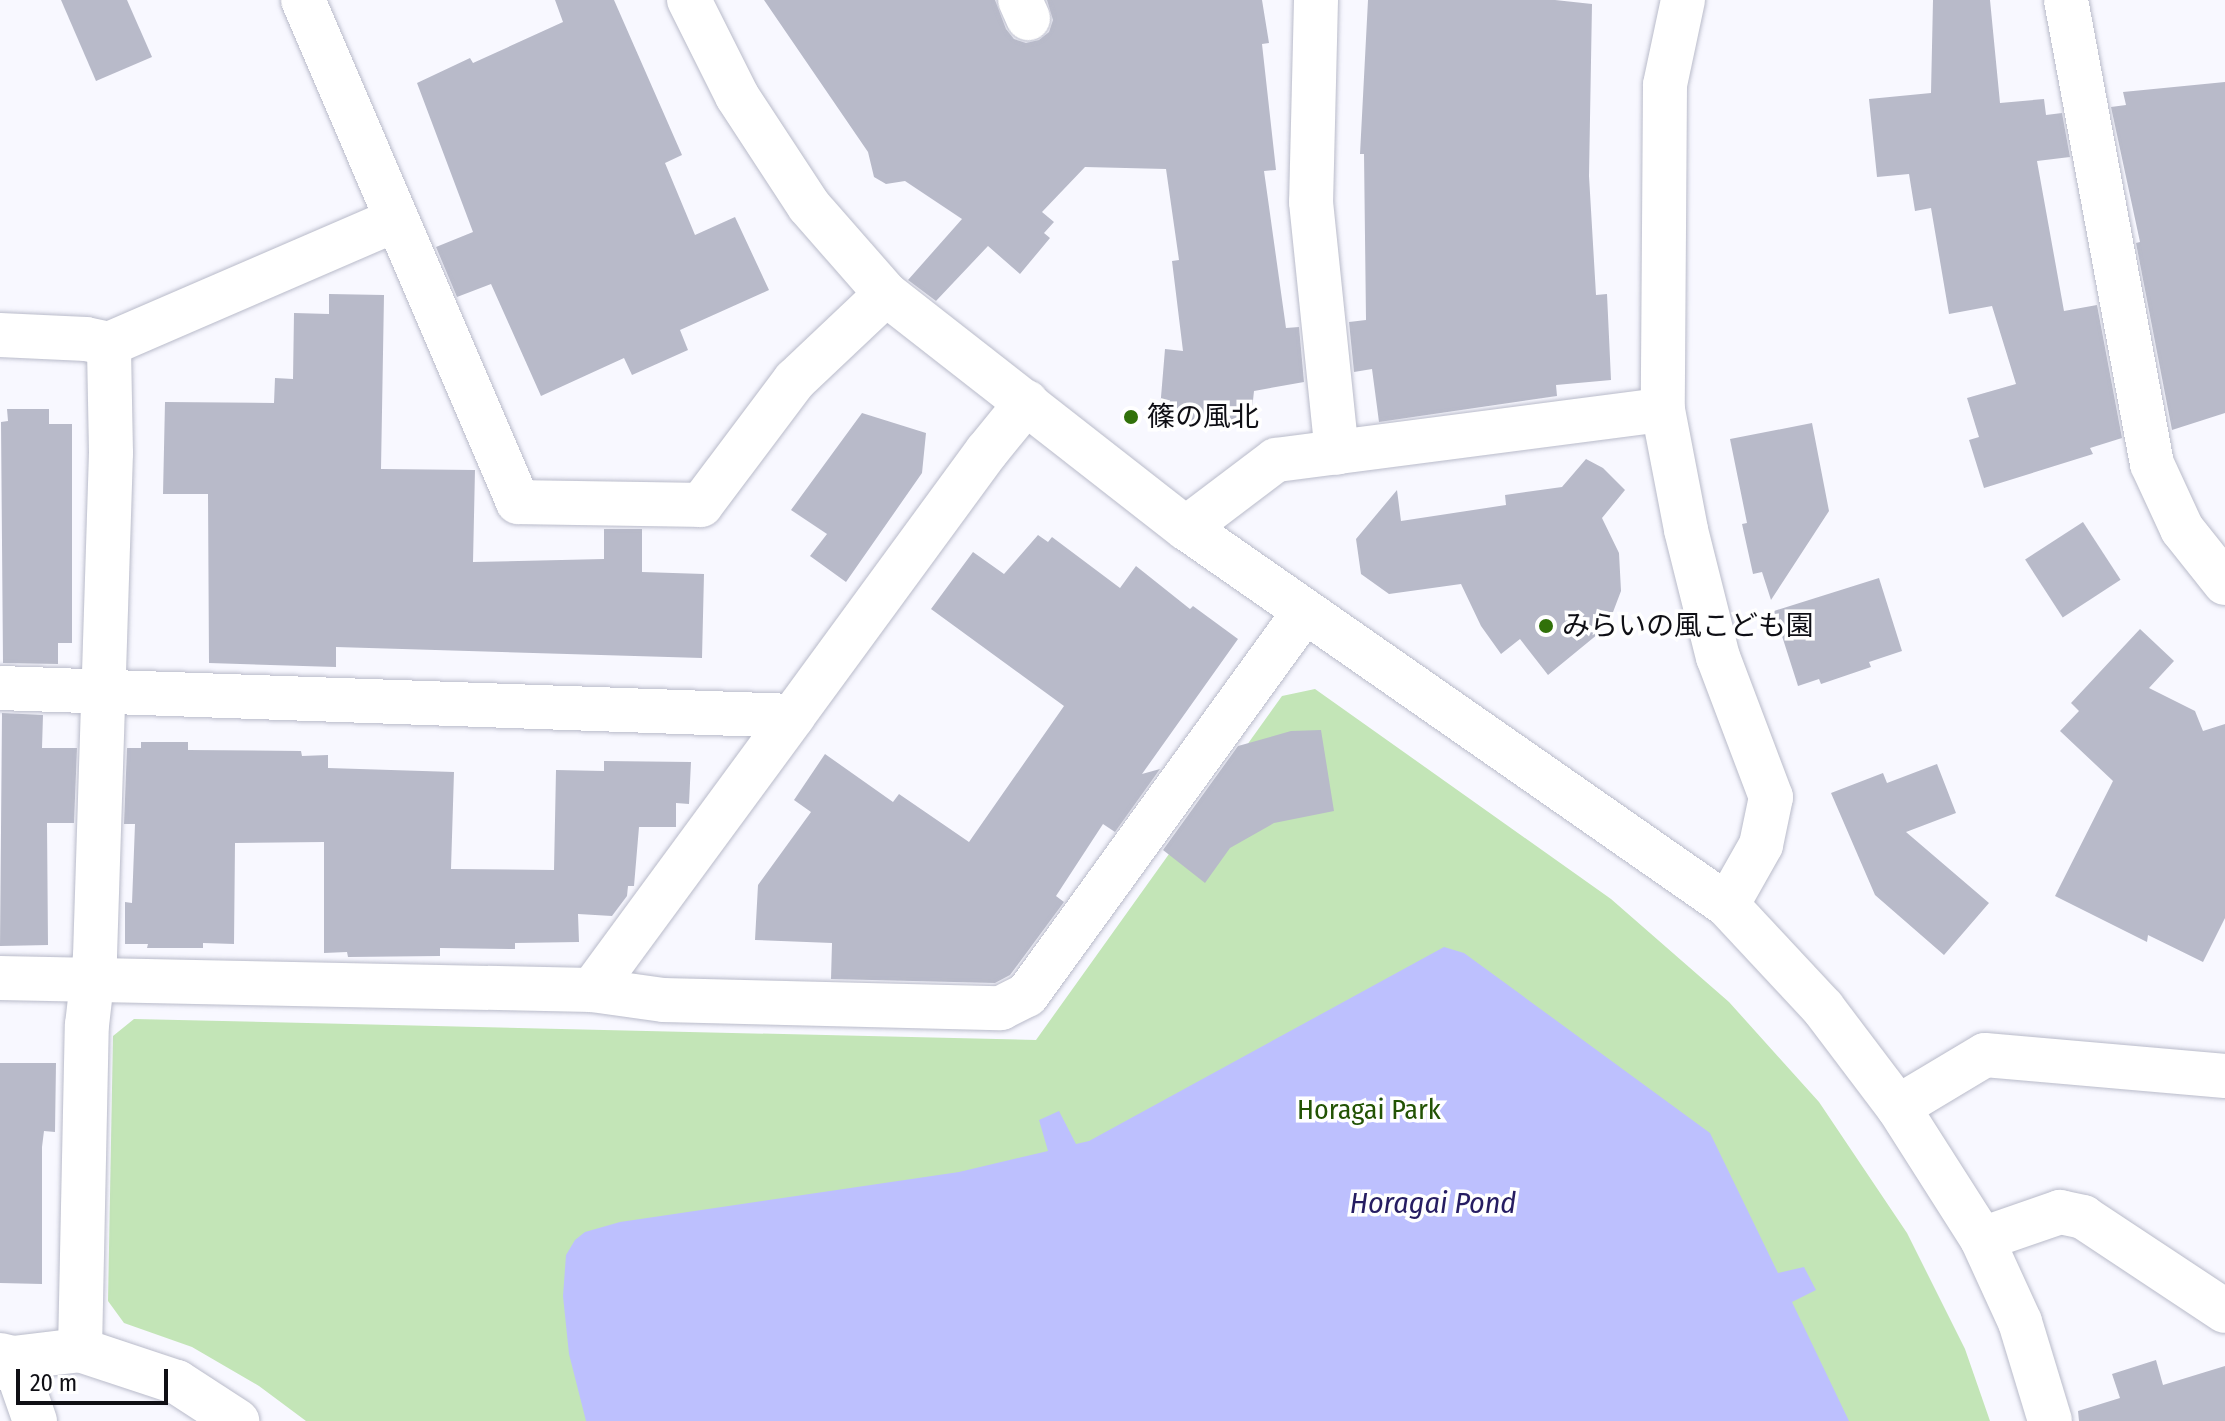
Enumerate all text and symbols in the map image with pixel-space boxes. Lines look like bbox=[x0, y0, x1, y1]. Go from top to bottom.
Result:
place label: 篠の風北 bbox=[1147, 400, 1259, 434]
marker: 篠の風北 bbox=[1122, 408, 1140, 426]
place label: みらいの風こども園 bbox=[1562, 609, 1814, 643]
marker: みらいの風こども園 bbox=[1537, 617, 1555, 635]
park label: Horagai Park bbox=[1297, 1093, 1441, 1127]
water label: Horagai Pond bbox=[1350, 1185, 1516, 1221]
scale bar bbox=[20, 1353, 172, 1403]
text: 20 m bbox=[30, 1369, 77, 1397]

